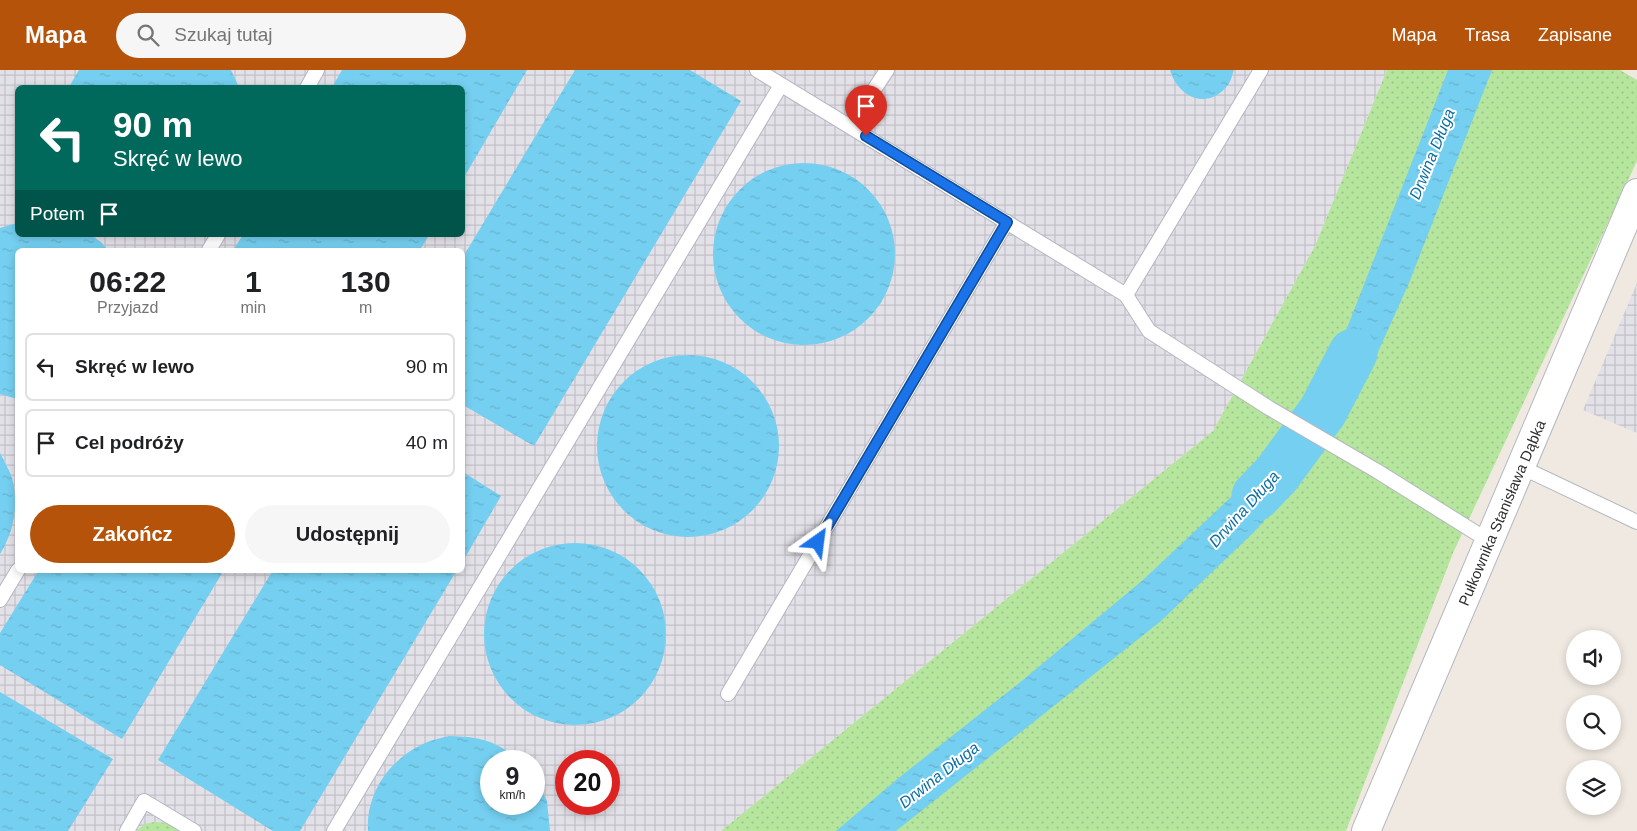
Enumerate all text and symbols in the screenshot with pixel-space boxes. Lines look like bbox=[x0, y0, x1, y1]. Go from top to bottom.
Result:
search box bbox=[116, 13, 466, 58]
text: Mapa bbox=[25, 21, 86, 48]
icon: search bbox=[134, 21, 162, 49]
text: Szukaj tutaj bbox=[174, 24, 273, 45]
text: Mapa bbox=[1392, 25, 1437, 45]
text: Trasa bbox=[1465, 25, 1510, 45]
text: Zapisane bbox=[1538, 25, 1612, 45]
pin bbox=[845, 85, 887, 136]
icon: arrive bbox=[852, 92, 880, 120]
icon: left bbox=[30, 105, 95, 170]
text: 90 m bbox=[113, 105, 193, 144]
water label: Drwina Długa bbox=[1406, 106, 1458, 202]
text: Skręć w lewo bbox=[113, 146, 243, 171]
icon: arrive bbox=[95, 200, 123, 228]
text: Potem bbox=[30, 203, 85, 224]
text: 06:22 bbox=[89, 265, 166, 298]
text: 1 bbox=[245, 265, 262, 298]
text: 130 bbox=[341, 265, 391, 298]
text: Przyjazd bbox=[97, 299, 158, 316]
text: min bbox=[240, 299, 266, 316]
text: m bbox=[359, 299, 372, 316]
icon: left bbox=[32, 353, 60, 381]
text: Skręć w lewo bbox=[75, 356, 194, 377]
text: 90 m bbox=[406, 356, 448, 377]
street label: Pułkownika Stanisława Dąbka bbox=[1454, 416, 1548, 608]
icon: arrive bbox=[32, 429, 60, 457]
text: Cel podróży bbox=[75, 432, 184, 453]
text: 40 m bbox=[406, 432, 448, 453]
water label: Drwina Długa bbox=[1206, 468, 1283, 550]
button: Zakończ bbox=[30, 505, 235, 563]
button: Udostępnij bbox=[245, 505, 450, 563]
position arrow bbox=[791, 515, 843, 567]
map controls bbox=[1566, 630, 1621, 815]
button: sound bbox=[1566, 630, 1621, 685]
button: search bbox=[1566, 695, 1621, 750]
water label: Drwina Długa bbox=[896, 739, 982, 811]
speed limit sign: 20 bbox=[555, 750, 620, 815]
button: layers bbox=[1566, 760, 1621, 815]
text: 9 bbox=[506, 762, 519, 790]
text: km/h bbox=[499, 788, 526, 802]

